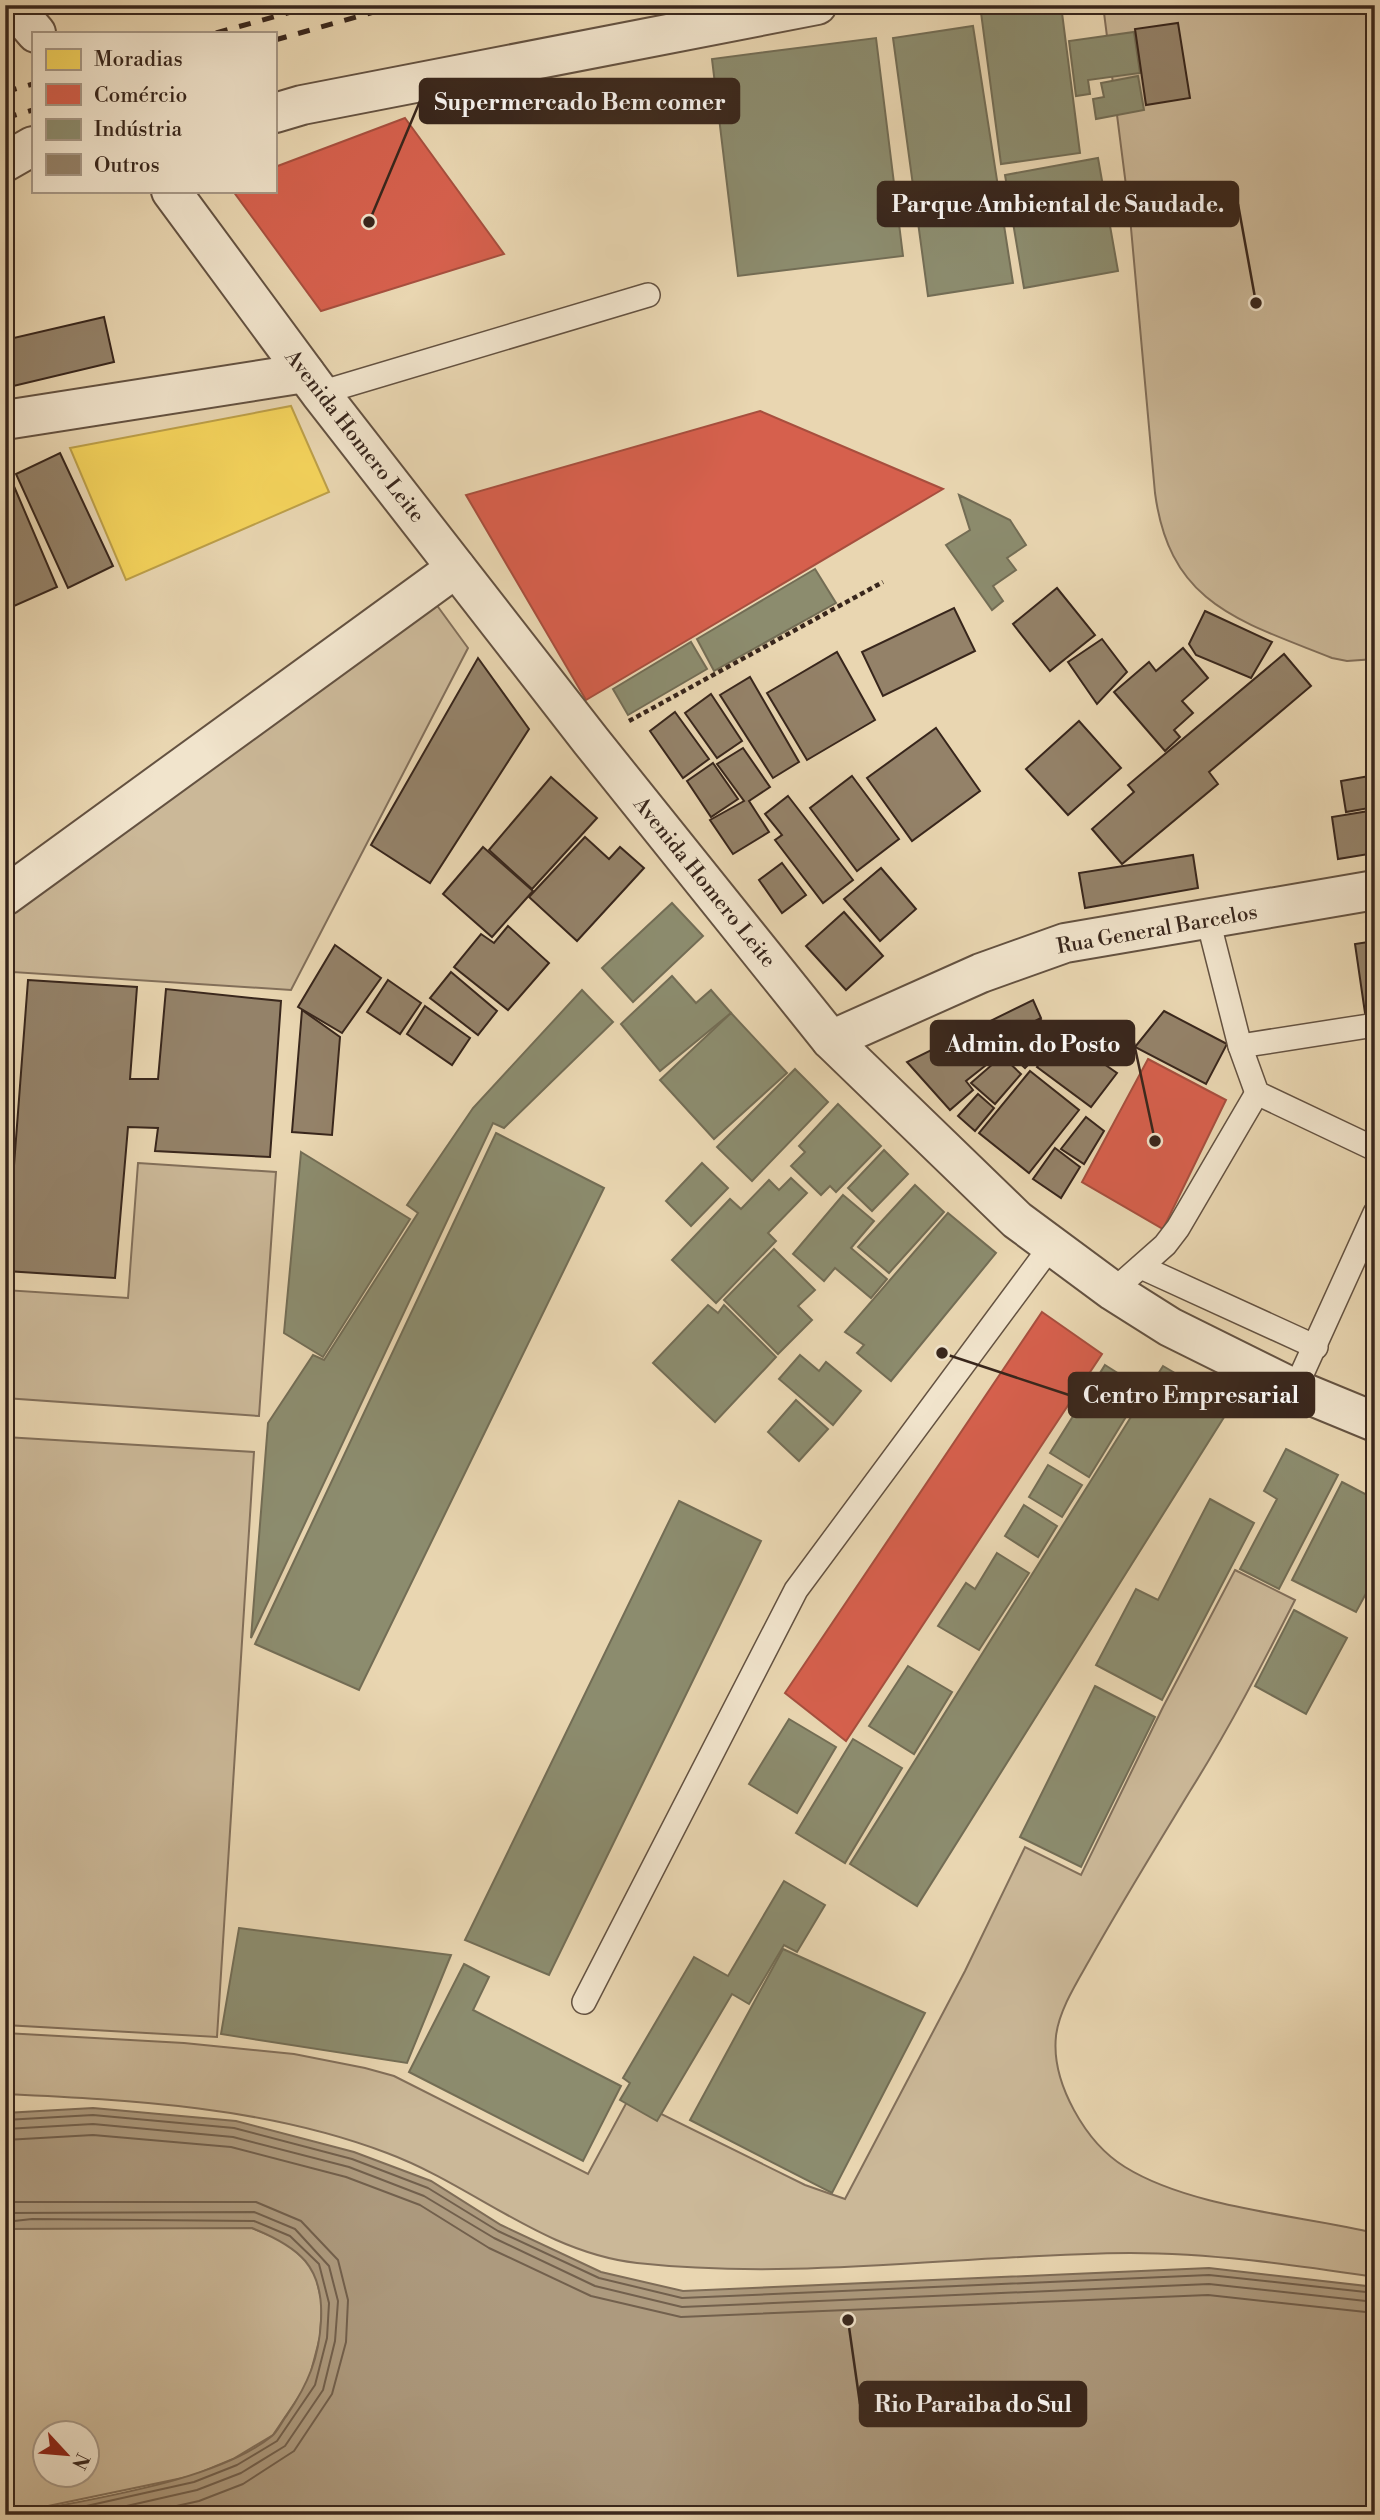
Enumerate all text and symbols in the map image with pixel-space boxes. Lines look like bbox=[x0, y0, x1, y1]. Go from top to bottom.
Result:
legend bbox=[32, 32, 276, 192]
text: Moradias bbox=[94, 47, 183, 73]
callout: Supermercado Bem comer bbox=[420, 79, 739, 123]
text: Comércio bbox=[94, 83, 187, 109]
text: Supermercado Bem comer bbox=[434, 89, 726, 117]
text: Indústria bbox=[94, 117, 183, 143]
text: Outros bbox=[94, 153, 160, 179]
callout: Parque Ambiental de Saudade. bbox=[878, 182, 1238, 226]
text: Parque Ambiental de Saudade. bbox=[892, 191, 1224, 219]
street label: Avenida Homero Leite bbox=[278, 344, 430, 528]
street label: Avenida Homero Leite bbox=[627, 791, 781, 973]
street label: Rua General Barcelos bbox=[1055, 900, 1260, 960]
callout: Admin. do Posto bbox=[931, 1021, 1134, 1065]
text: Admin. do Posto bbox=[945, 1031, 1120, 1059]
callout: Centro Empresarial bbox=[1069, 1373, 1314, 1417]
text: Centro Empresarial bbox=[1083, 1382, 1300, 1410]
callout: Rio Paraiba do Sul bbox=[860, 2382, 1086, 2426]
text: Rio Paraiba do Sul bbox=[874, 2391, 1072, 2419]
north arrow bbox=[32, 2418, 102, 2488]
text: N bbox=[66, 2449, 94, 2473]

